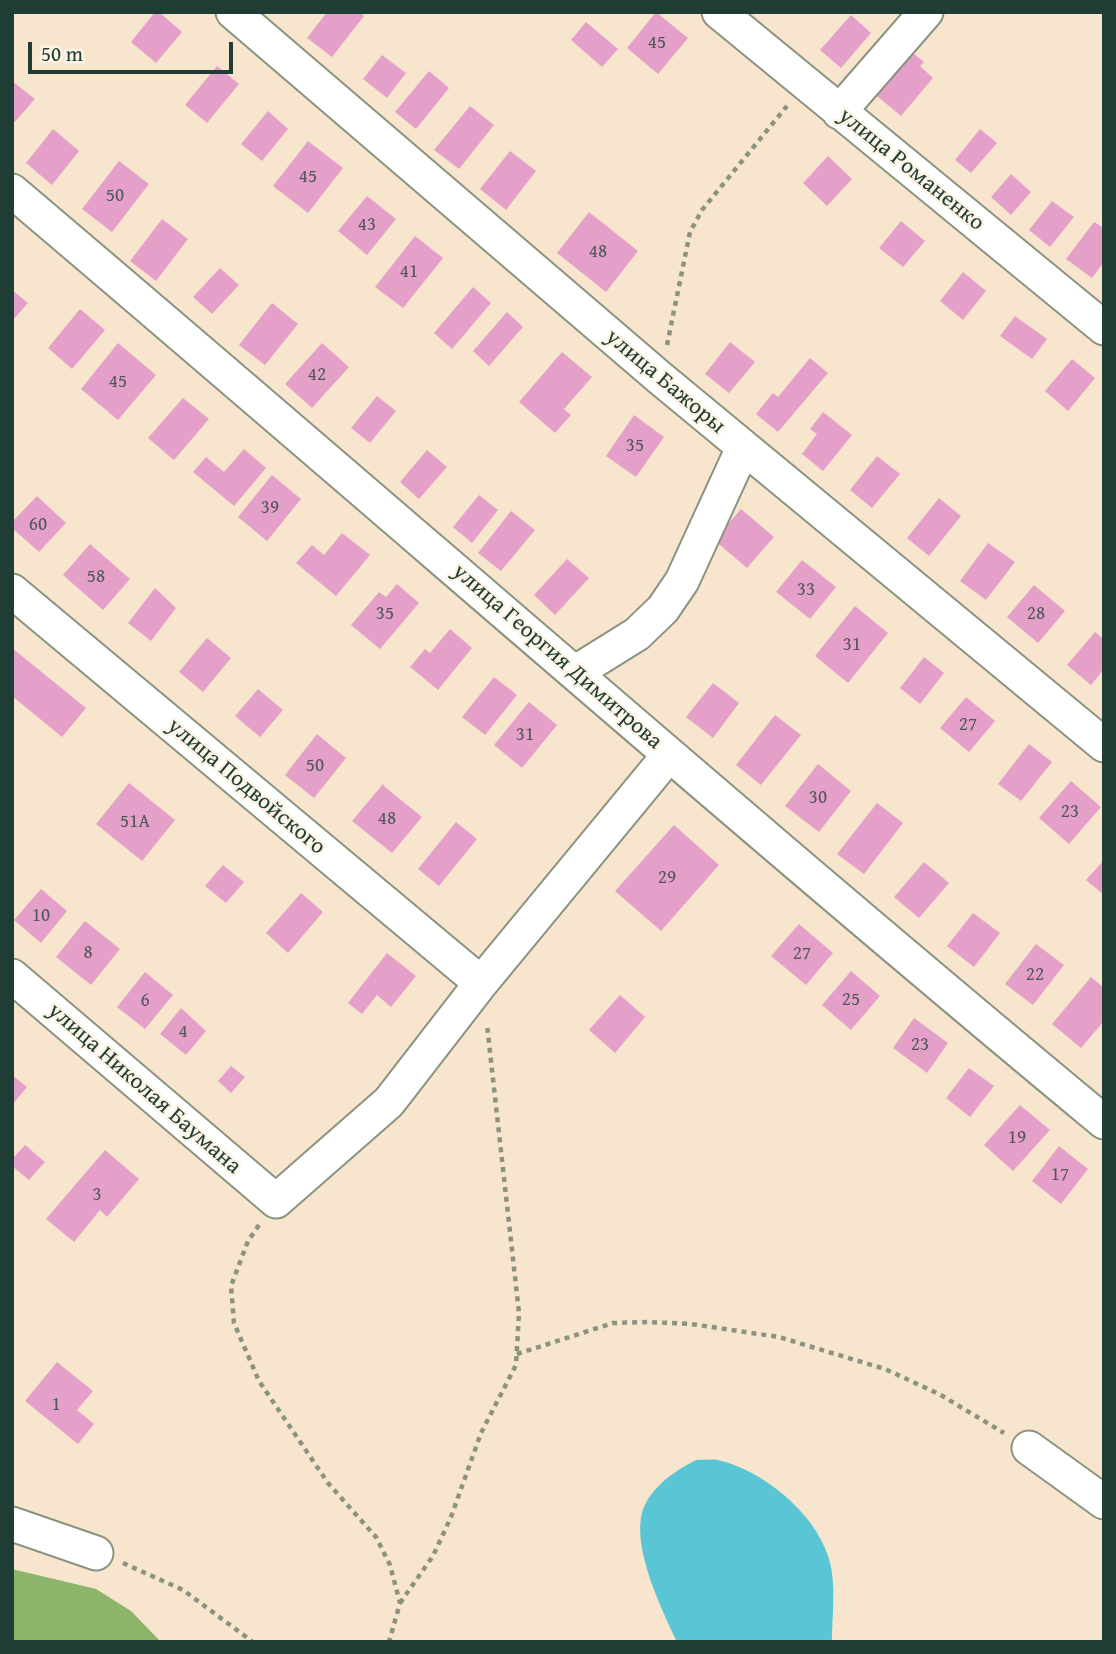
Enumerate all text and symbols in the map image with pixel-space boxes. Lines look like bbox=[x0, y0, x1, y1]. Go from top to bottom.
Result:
scale bar bbox=[32, 28, 236, 72]
house number: 45 bbox=[648, 32, 666, 54]
text: 50 m bbox=[41, 38, 83, 69]
street label: улица Романенко bbox=[832, 103, 990, 237]
house number: 45 bbox=[299, 166, 317, 188]
house number: 50 bbox=[106, 185, 124, 207]
house number: 43 bbox=[358, 214, 376, 236]
house number: 48 bbox=[589, 241, 607, 263]
house number: 41 bbox=[400, 261, 418, 283]
street label: улица Бажоры bbox=[599, 324, 731, 440]
house number: 42 bbox=[308, 364, 326, 386]
house number: 45 bbox=[109, 371, 127, 393]
house number: 35 bbox=[626, 435, 644, 457]
house number: 39 bbox=[261, 497, 279, 519]
house number: 60 bbox=[29, 514, 47, 536]
street label: улица Георгия Димитрова bbox=[446, 558, 668, 756]
house number: 58 bbox=[87, 566, 105, 588]
house number: 33 bbox=[797, 579, 815, 601]
house number: 35 bbox=[376, 603, 394, 625]
house number: 28 bbox=[1027, 603, 1045, 625]
house number: 31 bbox=[843, 634, 861, 656]
street label: улица Подвойского bbox=[161, 713, 331, 861]
house number: 27 bbox=[959, 714, 977, 736]
house number: 31 bbox=[516, 724, 534, 746]
house number: 50 bbox=[306, 755, 324, 777]
house number: 30 bbox=[809, 787, 827, 809]
house number: 23 bbox=[1061, 801, 1079, 823]
house number: 48 bbox=[378, 808, 396, 830]
house number: 51А bbox=[120, 811, 150, 833]
house number: 29 bbox=[658, 867, 676, 889]
house number: 10 bbox=[32, 905, 50, 927]
house number: 8 bbox=[83, 942, 93, 964]
house number: 27 bbox=[793, 943, 811, 965]
house number: 22 bbox=[1026, 964, 1044, 986]
house number: 25 bbox=[842, 989, 860, 1011]
house number: 6 bbox=[140, 990, 150, 1012]
street label: улица Николая Баумана bbox=[42, 997, 246, 1181]
house number: 4 bbox=[178, 1021, 188, 1043]
house number: 23 bbox=[911, 1034, 929, 1056]
house number: 19 bbox=[1008, 1127, 1026, 1149]
house number: 17 bbox=[1051, 1164, 1069, 1186]
house number: 3 bbox=[92, 1184, 102, 1206]
house number: 1 bbox=[51, 1394, 61, 1416]

